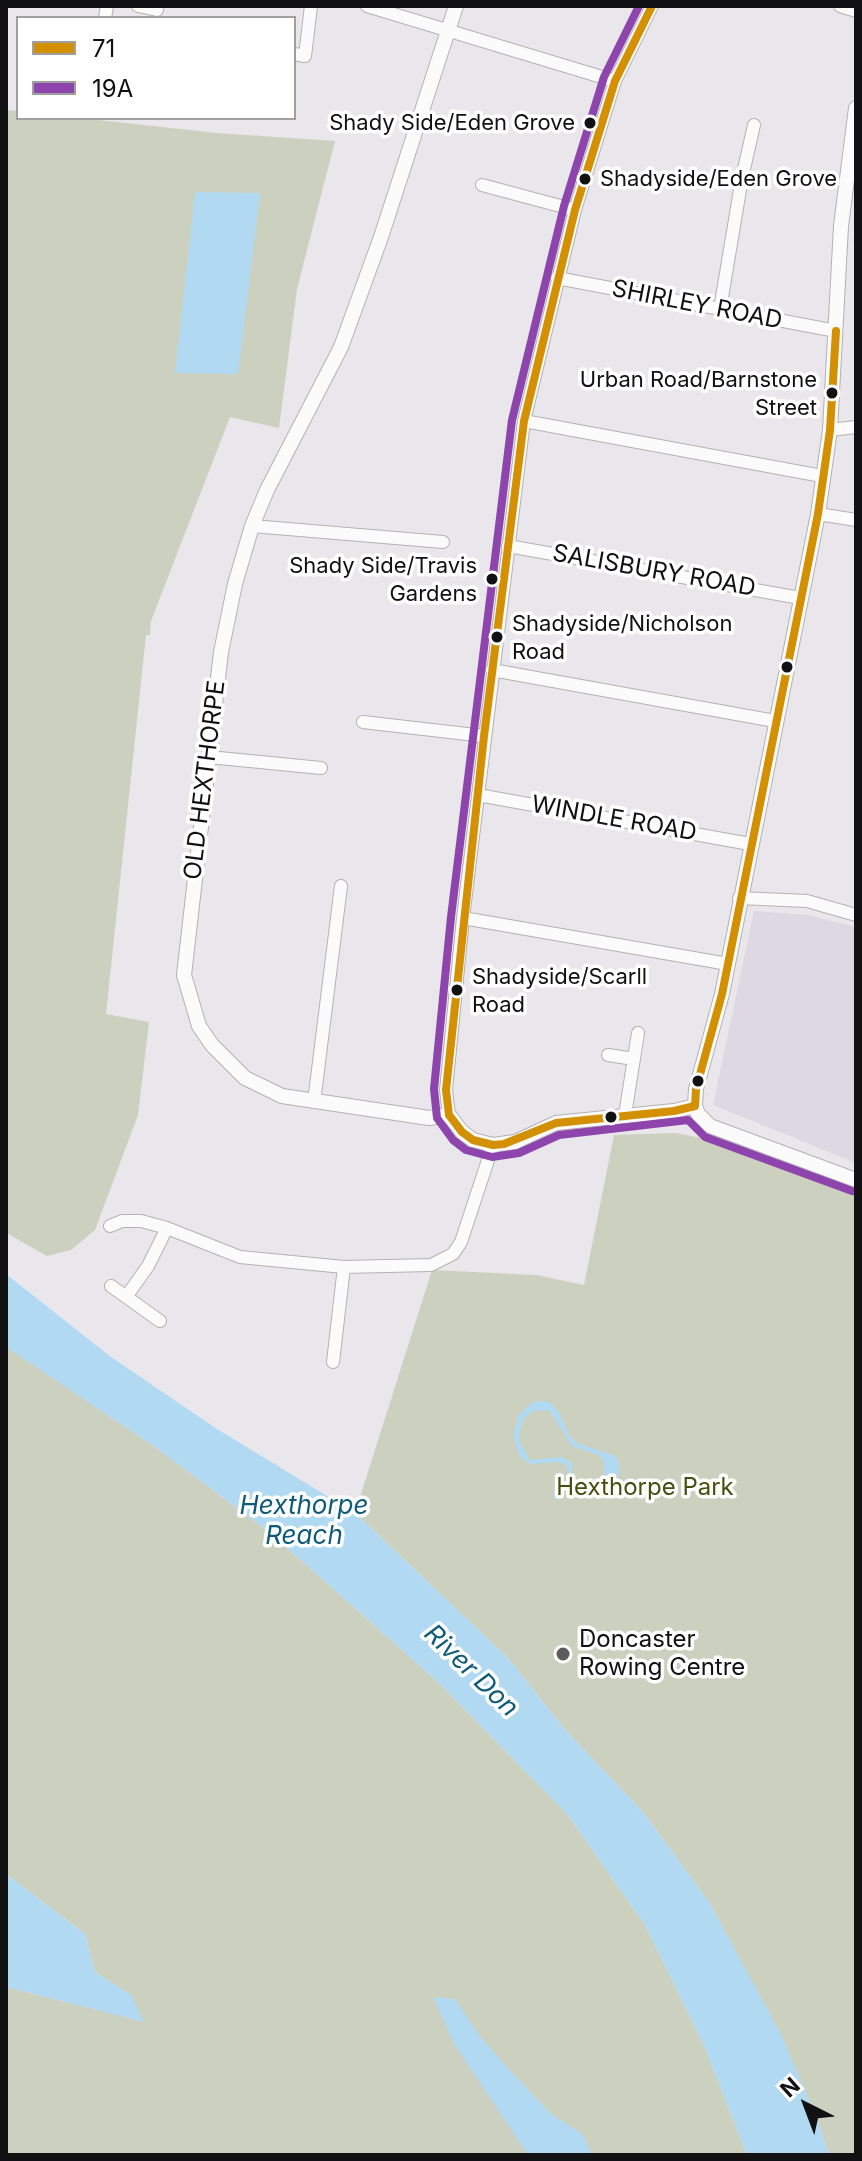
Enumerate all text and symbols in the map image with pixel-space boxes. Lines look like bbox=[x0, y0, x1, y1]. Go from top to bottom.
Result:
legend bbox=[16, 16, 296, 120]
text: 71 bbox=[92, 34, 115, 63]
text: 19A bbox=[92, 74, 133, 103]
place label: Shady Side/Eden Grove bbox=[329, 110, 575, 136]
marker: Shady Side/Eden Grove bbox=[582, 115, 598, 131]
place label: Shadyside/Eden Grove bbox=[600, 166, 837, 192]
marker: Shadyside/Eden Grove bbox=[577, 171, 593, 187]
street label: SHIRLEY ROAD bbox=[609, 274, 785, 336]
place label: Urban Road/Barnstone Street bbox=[580, 367, 817, 418]
marker: Urban Road/Barnstone Street bbox=[824, 385, 840, 401]
street label: SALISBURY ROAD bbox=[550, 539, 758, 603]
place label: Shady Side/Travis Gardens bbox=[289, 553, 477, 604]
marker: Shady Side/Travis Gardens bbox=[484, 571, 500, 587]
place label: Shadyside/Nicholson Road bbox=[512, 611, 732, 662]
marker: Shadyside/Nicholson Road bbox=[489, 629, 505, 645]
unlabelled marker bbox=[779, 659, 795, 675]
street label: OLD HEXTHORPE bbox=[178, 679, 232, 881]
street label: WINDLE ROAD bbox=[529, 790, 699, 848]
place label: Shadyside/Scarll Road bbox=[472, 964, 647, 1016]
marker: Shadyside/Scarll Road bbox=[449, 982, 465, 998]
unlabelled marker bbox=[690, 1073, 706, 1089]
unlabelled marker bbox=[603, 1109, 619, 1125]
park label: Hexthorpe Park bbox=[556, 1474, 734, 1502]
water label: Hexthorpe Reach bbox=[239, 1490, 369, 1552]
water label: River Don bbox=[417, 1618, 525, 1724]
place label: Doncaster Rowing Centre bbox=[579, 1626, 745, 1682]
marker: Doncaster Rowing Centre bbox=[554, 1645, 572, 1663]
north arrow bbox=[766, 2065, 846, 2145]
text: N bbox=[775, 2072, 805, 2102]

